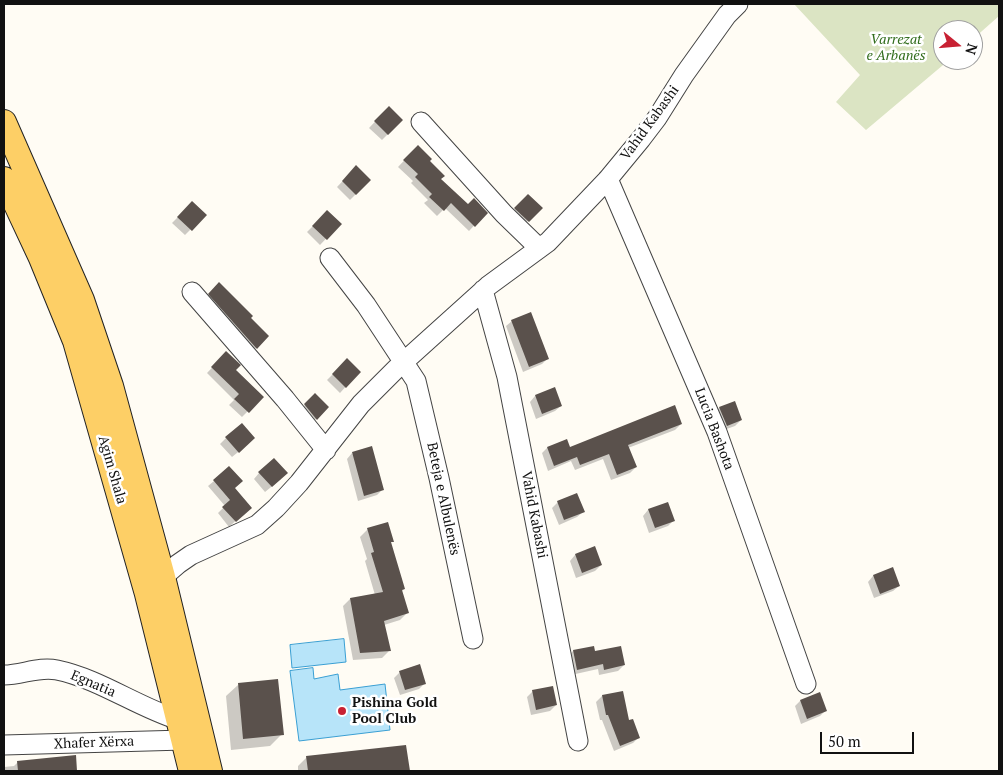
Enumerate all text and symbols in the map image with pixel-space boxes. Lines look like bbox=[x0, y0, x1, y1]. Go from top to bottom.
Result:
north arrow bbox=[933, 20, 983, 70]
park label: Varrezat e Arbanës bbox=[866, 32, 926, 64]
text: N bbox=[961, 41, 983, 57]
street label: Vahid Kabashi bbox=[617, 82, 683, 164]
street label: Lucia Bashota bbox=[691, 385, 737, 473]
street label: Agim Shala bbox=[94, 434, 130, 506]
street label: Beteja e Albulenës bbox=[423, 441, 463, 557]
street label: Vahid Kabashi bbox=[517, 470, 551, 560]
street label: Egnatia bbox=[68, 667, 118, 701]
place label: Pishina Gold Pool Club bbox=[352, 695, 437, 728]
marker: Pishina Gold Pool Club bbox=[336, 705, 348, 717]
scale bar bbox=[823, 722, 917, 754]
text: 50 m bbox=[828, 731, 861, 751]
street label: Xhafer Xërxa bbox=[53, 733, 135, 753]

